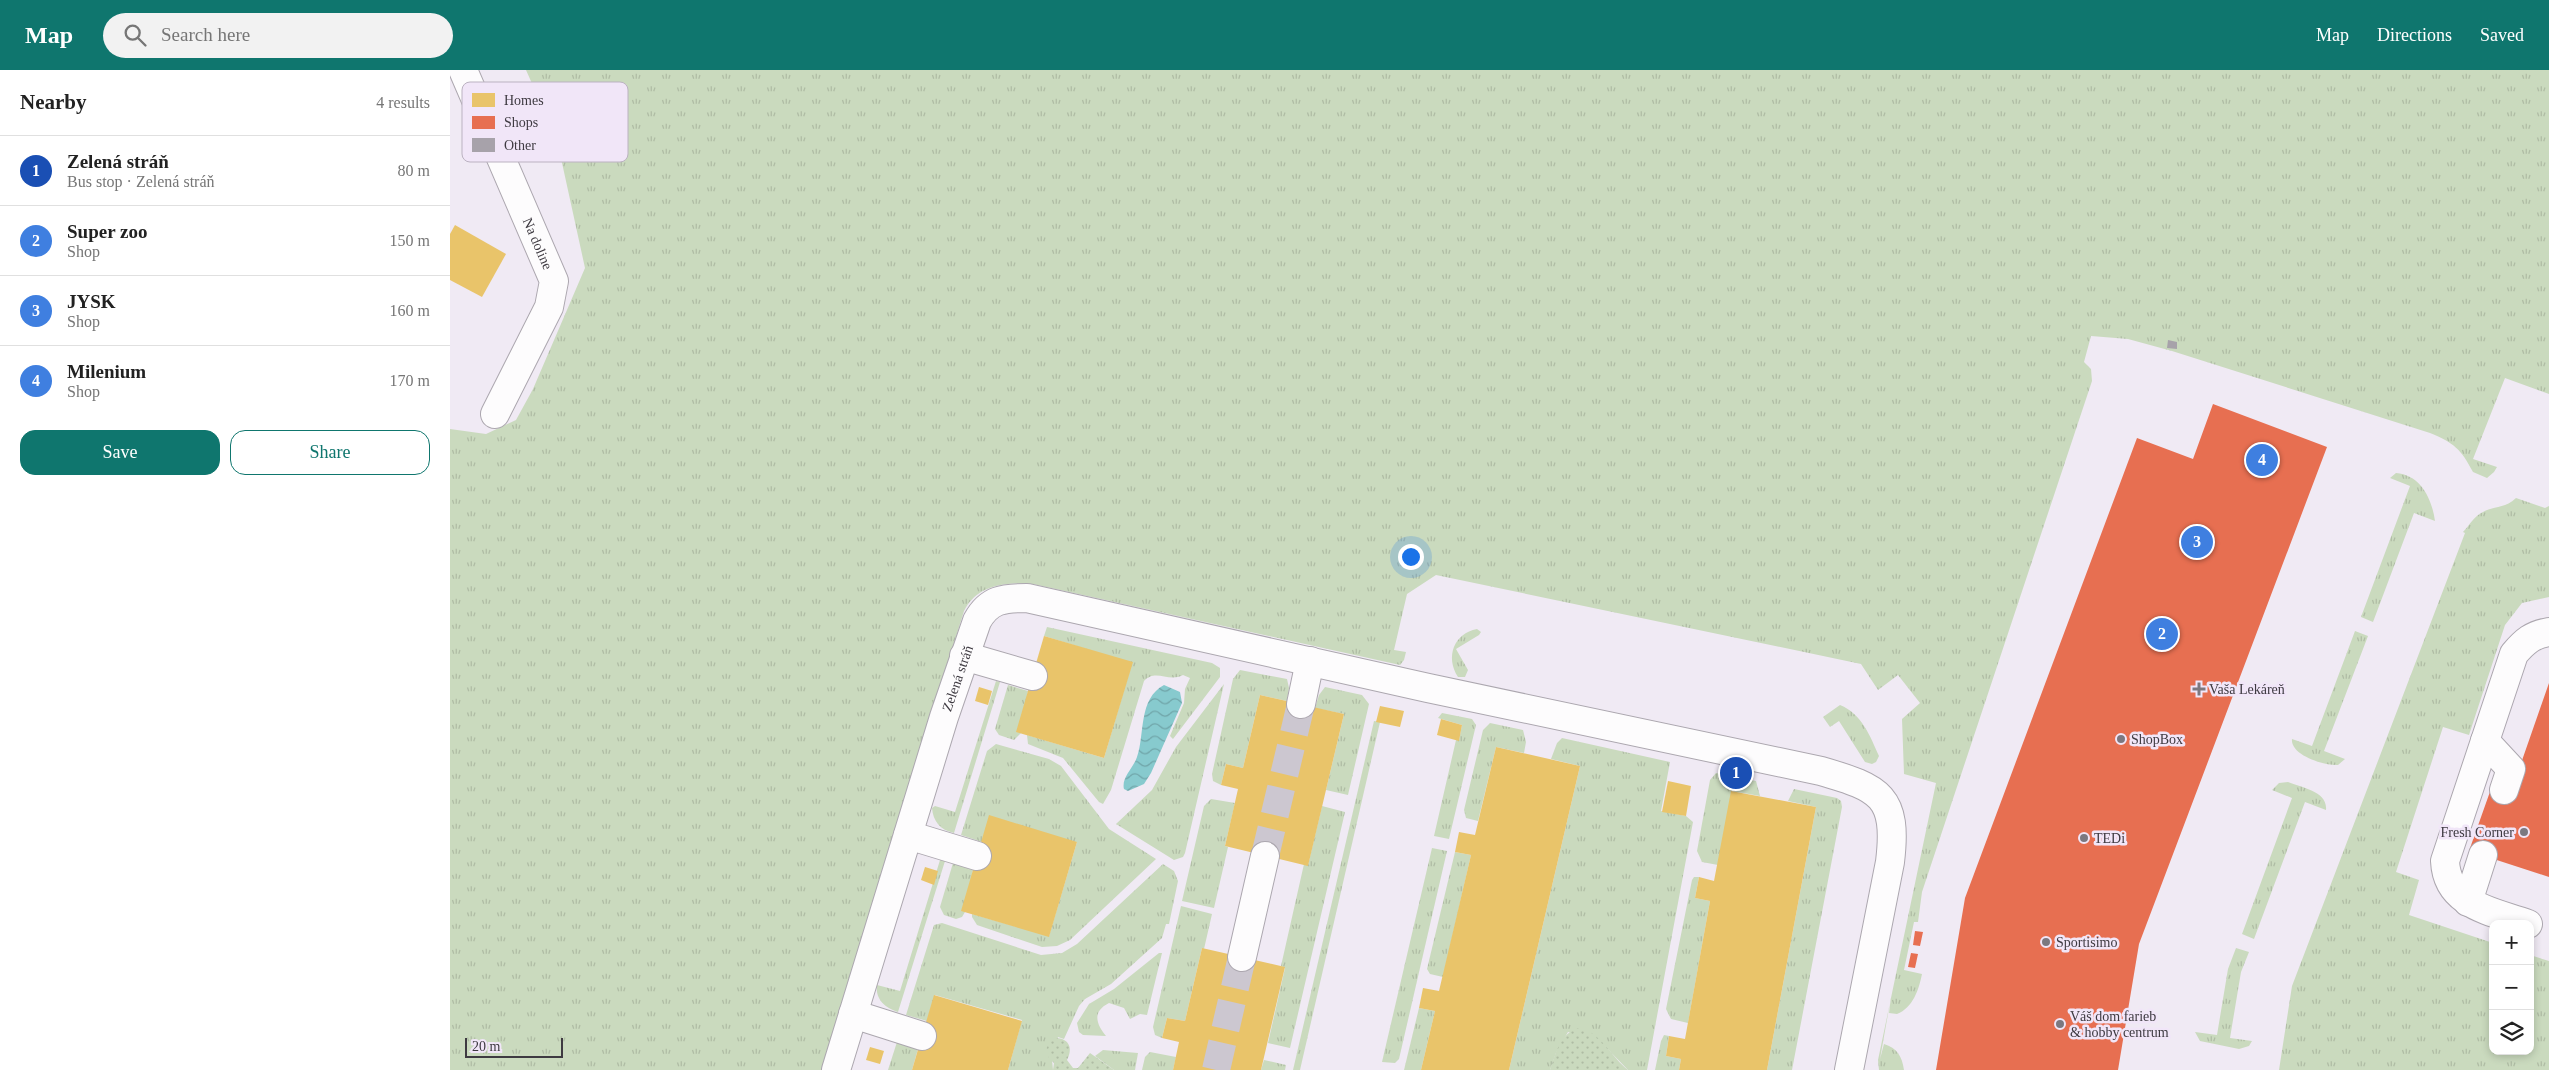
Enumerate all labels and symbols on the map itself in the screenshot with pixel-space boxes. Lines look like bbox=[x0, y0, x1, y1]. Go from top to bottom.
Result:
legend bbox=[462, 82, 628, 162]
text: Homes bbox=[504, 93, 544, 108]
text: Shops bbox=[504, 115, 538, 130]
text: Other bbox=[504, 138, 536, 153]
street label: Na doline bbox=[520, 215, 556, 272]
pin: 4 bbox=[2246, 441, 2278, 479]
pin: 3 bbox=[2181, 523, 2213, 561]
your location bbox=[1398, 544, 1424, 570]
pin: 2 bbox=[2146, 615, 2178, 653]
street label: Zelená stráň bbox=[939, 643, 976, 713]
place label: Vaša Lekáreň bbox=[2209, 682, 2285, 697]
marker: Vaša Lekáreň bbox=[2193, 683, 2205, 695]
place label: ShopBox bbox=[2131, 732, 2183, 747]
marker: ShopBox bbox=[2115, 733, 2127, 745]
pin: 1 bbox=[1720, 754, 1752, 792]
place label: Fresh Corner bbox=[2441, 825, 2514, 840]
marker: Fresh Corner bbox=[2518, 826, 2530, 838]
place label: TEDi bbox=[2094, 831, 2125, 846]
marker: TEDi bbox=[2078, 832, 2090, 844]
place label: Sportisimo bbox=[2056, 935, 2117, 950]
marker: Sportisimo bbox=[2040, 936, 2052, 948]
place label: Váš dom farieb & hobby centrum bbox=[2070, 1009, 2169, 1040]
marker: Váš dom farieb & hobby centrum bbox=[2054, 1018, 2066, 1030]
scale bar bbox=[465, 1035, 562, 1058]

